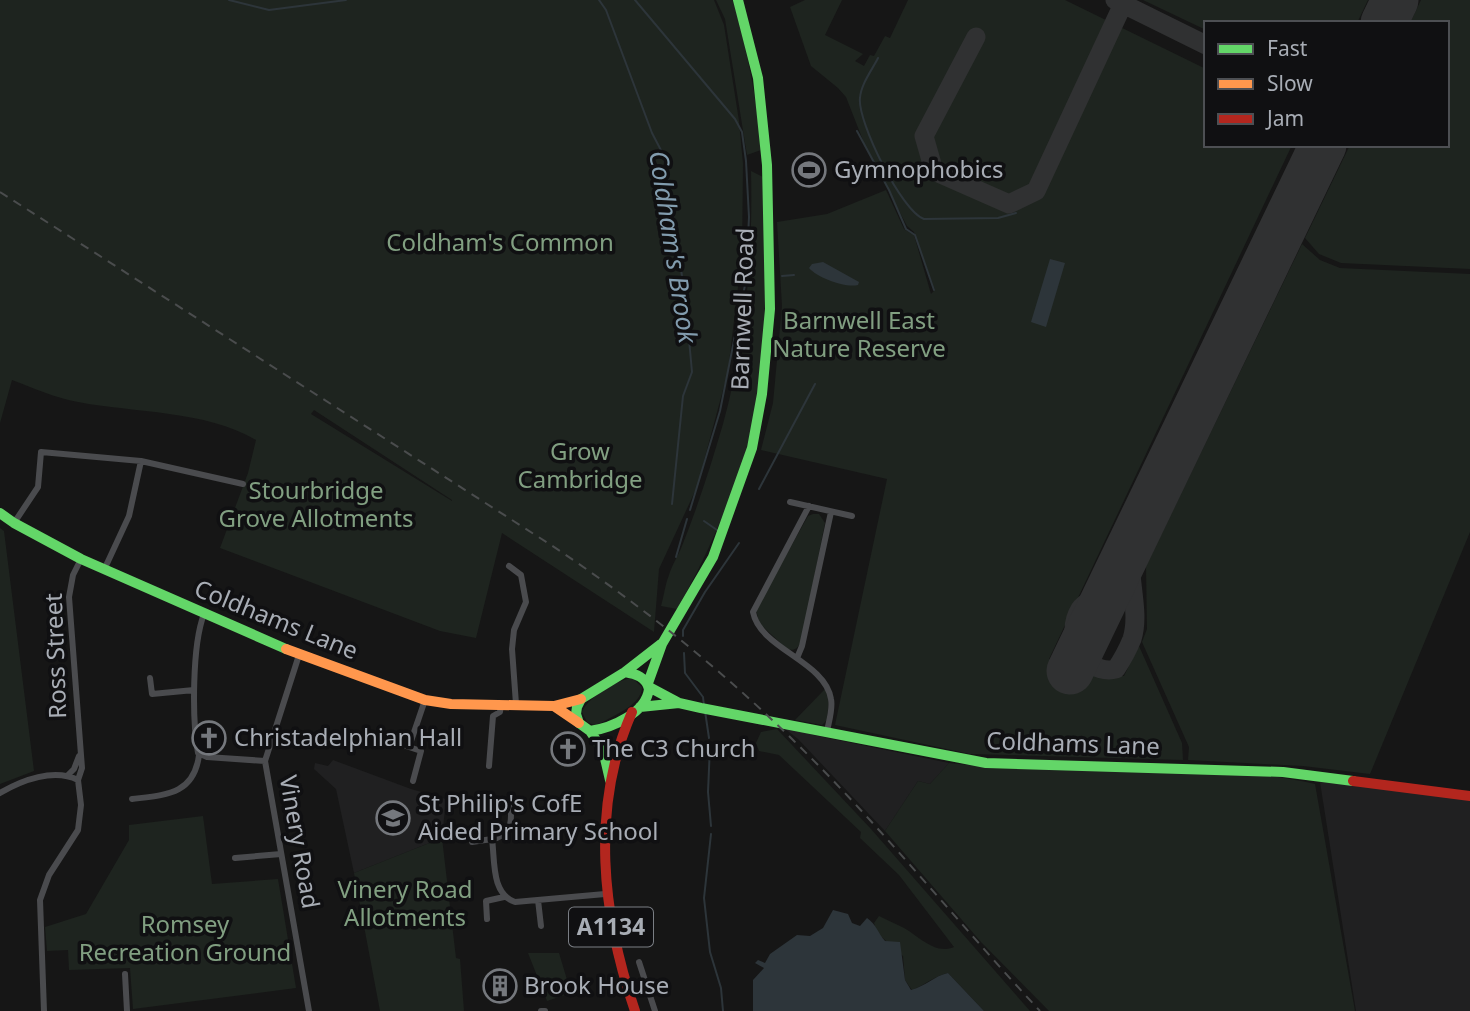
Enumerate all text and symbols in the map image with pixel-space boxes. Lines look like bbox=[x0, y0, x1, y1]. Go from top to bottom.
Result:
legend bbox=[1204, 21, 1449, 147]
text: Fast bbox=[1267, 34, 1308, 62]
text: Slow bbox=[1267, 69, 1313, 97]
text: Jam bbox=[1265, 104, 1304, 132]
water label: Coldham's Brook bbox=[641, 148, 707, 347]
sports icon: Gymnophobics bbox=[790, 151, 828, 189]
place label: Gymnophobics bbox=[834, 152, 1004, 185]
park label: Coldham's Common bbox=[386, 225, 614, 258]
street label: Barnwell Road bbox=[722, 227, 761, 391]
park label: Barnwell East Nature Reserve bbox=[772, 303, 946, 364]
park label: Grow Cambridge bbox=[518, 434, 643, 495]
park label: Stourbridge Grove Allotments bbox=[219, 473, 413, 534]
street label: Coldhams Lane bbox=[190, 571, 363, 666]
street label: Ross Street bbox=[36, 592, 73, 719]
church icon: Christadelphian Hall bbox=[190, 719, 228, 757]
place label: Christadelphian Hall bbox=[234, 720, 462, 753]
street label: Coldhams Lane bbox=[986, 723, 1160, 762]
church icon: The C3 Church bbox=[549, 730, 587, 768]
place label: The C3 Church bbox=[592, 731, 756, 764]
street label: Vinery Road bbox=[273, 772, 328, 911]
place label: St Philip's CofE Aided Primary School bbox=[418, 786, 659, 847]
school or university icon: St Philip's CofE Aided Primary School bbox=[374, 799, 412, 837]
park label: Vinery Road Allotments bbox=[337, 872, 473, 933]
park label: Romsey Recreation Ground bbox=[79, 907, 291, 968]
road number: A1134 bbox=[569, 908, 653, 946]
building icon: Brook House bbox=[481, 967, 519, 1005]
place label: Brook House bbox=[524, 968, 669, 1001]

